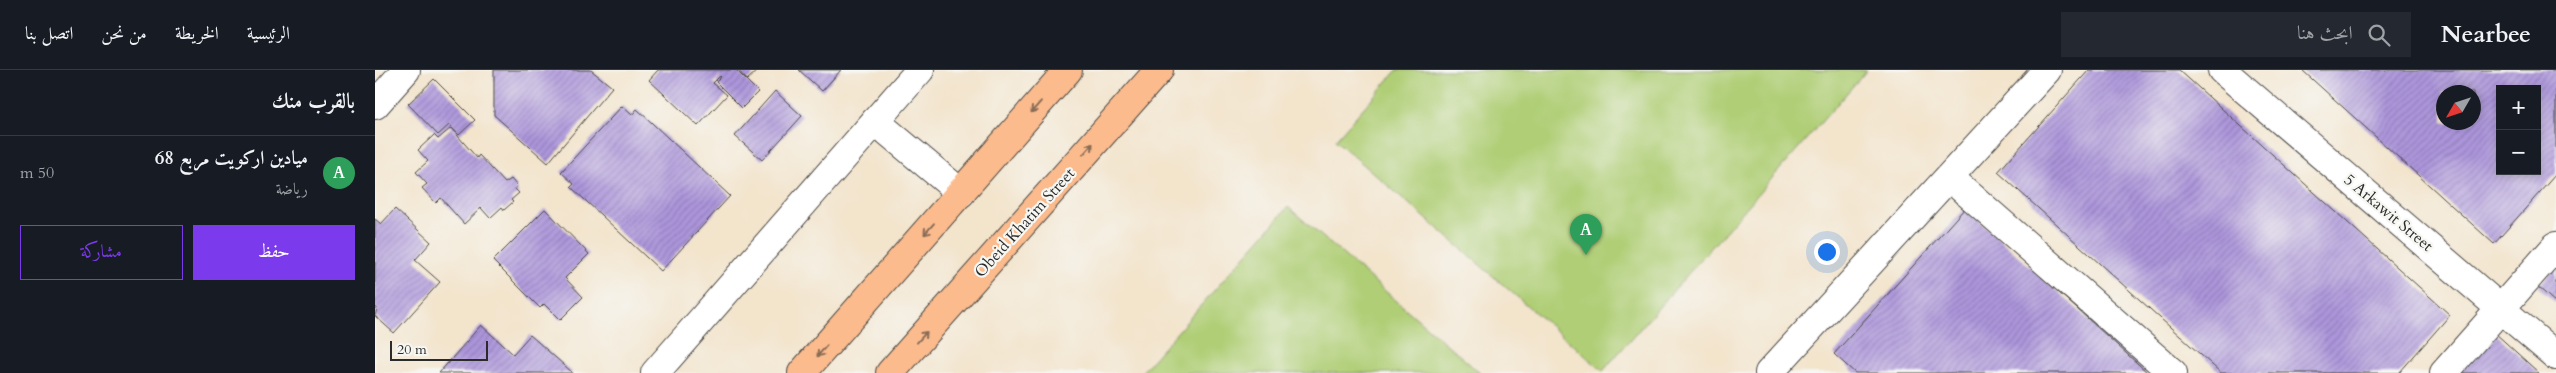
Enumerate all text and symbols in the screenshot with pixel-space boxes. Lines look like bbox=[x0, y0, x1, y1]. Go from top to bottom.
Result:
search box bbox=[2061, 12, 2411, 57]
text: Nearbee bbox=[2441, 18, 2531, 51]
text: ابحث هنا bbox=[2297, 20, 2353, 46]
text: اتصل بنا bbox=[25, 21, 73, 46]
text: من نحن bbox=[101, 21, 147, 46]
text: الخريطة bbox=[175, 21, 219, 46]
text: الرئيسية bbox=[247, 21, 290, 46]
icon: search bbox=[2365, 21, 2393, 49]
north arrow bbox=[2436, 85, 2481, 130]
map controls bbox=[2496, 85, 2541, 175]
button: + bbox=[2496, 85, 2541, 130]
text: بالقرب منك bbox=[272, 87, 355, 116]
one-way arrow bbox=[1030, 100, 1042, 113]
button: − bbox=[2496, 130, 2541, 175]
one-way arrow bbox=[1082, 143, 1094, 156]
text: ميادين اركويت مربع 68 bbox=[155, 145, 308, 171]
text: 50 m bbox=[20, 162, 54, 184]
text: A bbox=[333, 162, 345, 184]
street label: Obeid Khatim Street bbox=[970, 163, 1080, 282]
street label: 5 Arkawit Street bbox=[2339, 169, 2438, 257]
text: رياضة bbox=[276, 178, 308, 200]
pin: A bbox=[1570, 214, 1602, 255]
one-way arrow bbox=[923, 223, 935, 236]
button: مشاركة bbox=[20, 225, 183, 280]
button: حفظ bbox=[193, 225, 355, 280]
your location bbox=[1814, 239, 1840, 265]
one-way arrow bbox=[917, 330, 928, 343]
scale bar bbox=[390, 338, 487, 361]
text: 20 m bbox=[397, 340, 427, 359]
one-way arrow bbox=[816, 344, 827, 357]

